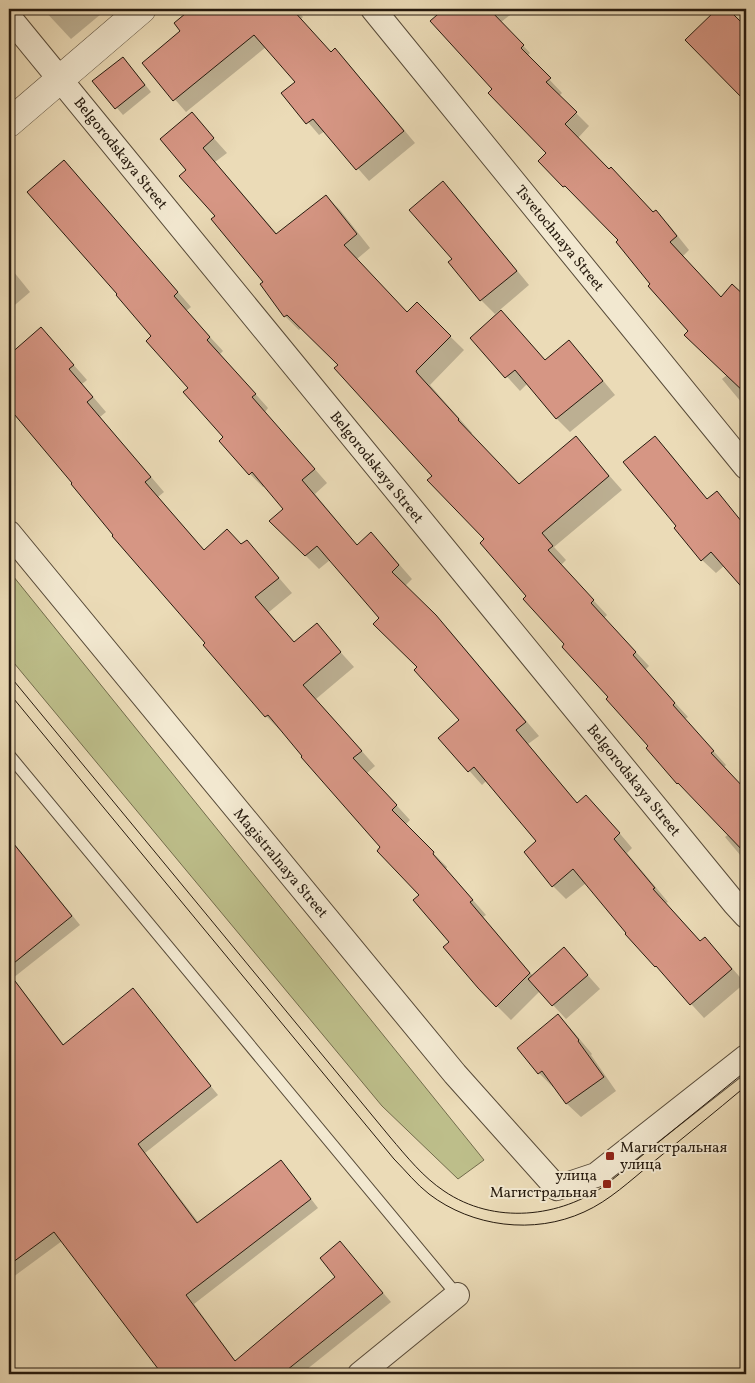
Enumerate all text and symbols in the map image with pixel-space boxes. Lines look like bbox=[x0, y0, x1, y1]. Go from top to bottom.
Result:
street label: Belgorodskaya Street bbox=[68, 93, 172, 214]
street label: Tsvetochnaya Street bbox=[509, 181, 608, 297]
street label: Belgorodskaya Street bbox=[324, 407, 428, 528]
street label: Belgorodskaya Street bbox=[581, 720, 685, 841]
street label: Magistralnaya Street bbox=[228, 805, 332, 923]
place label: Магистральная улица bbox=[620, 1138, 728, 1176]
marker: Магистральная улица bbox=[604, 1150, 616, 1162]
place label: улица Магистральная bbox=[490, 1166, 597, 1204]
marker: улица Магистральная bbox=[601, 1178, 613, 1190]

